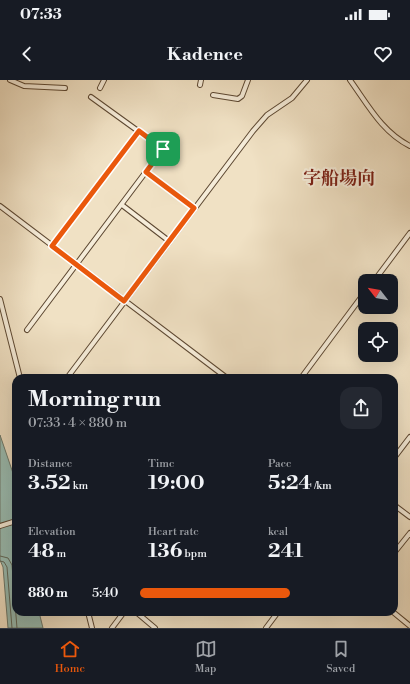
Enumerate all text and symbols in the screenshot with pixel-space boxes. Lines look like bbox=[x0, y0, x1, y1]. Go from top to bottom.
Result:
text: 07:33 bbox=[20, 5, 62, 24]
icon: back bbox=[16, 43, 38, 65]
text: Kadence bbox=[167, 43, 243, 66]
icon: heart bbox=[372, 43, 394, 65]
pin bbox=[146, 132, 180, 166]
icon: arrive bbox=[152, 138, 174, 160]
district label: 字船場向 bbox=[303, 167, 375, 190]
north arrow bbox=[358, 274, 398, 314]
map controls bbox=[358, 274, 398, 362]
button: locate bbox=[358, 322, 398, 362]
text: Morning run bbox=[28, 386, 161, 413]
button: share bbox=[340, 387, 382, 429]
text: 07:33 · 4 × 880 m bbox=[28, 415, 127, 431]
text: Distance bbox=[28, 457, 72, 471]
text: Time bbox=[148, 457, 175, 471]
text: Pace bbox=[268, 457, 292, 471]
text: 3.52 bbox=[28, 471, 70, 496]
text: 19:00 bbox=[148, 471, 204, 496]
text: 5:24 bbox=[268, 471, 312, 496]
text: km bbox=[70, 479, 88, 493]
text: /km bbox=[312, 479, 332, 493]
text: Elevation bbox=[28, 525, 76, 539]
text: Heart rate bbox=[148, 525, 199, 539]
text: kcal bbox=[268, 525, 288, 539]
text: 48 bbox=[28, 539, 54, 564]
text: 136 bbox=[148, 539, 182, 564]
text: 241 bbox=[268, 539, 303, 564]
text: m bbox=[54, 547, 66, 561]
text: bpm bbox=[182, 547, 207, 561]
text: 880 m bbox=[28, 585, 68, 601]
text: 5:40 bbox=[92, 585, 118, 601]
tab: Home bbox=[55, 638, 85, 676]
tab: Map bbox=[195, 638, 217, 676]
tab: Saved bbox=[326, 638, 355, 676]

